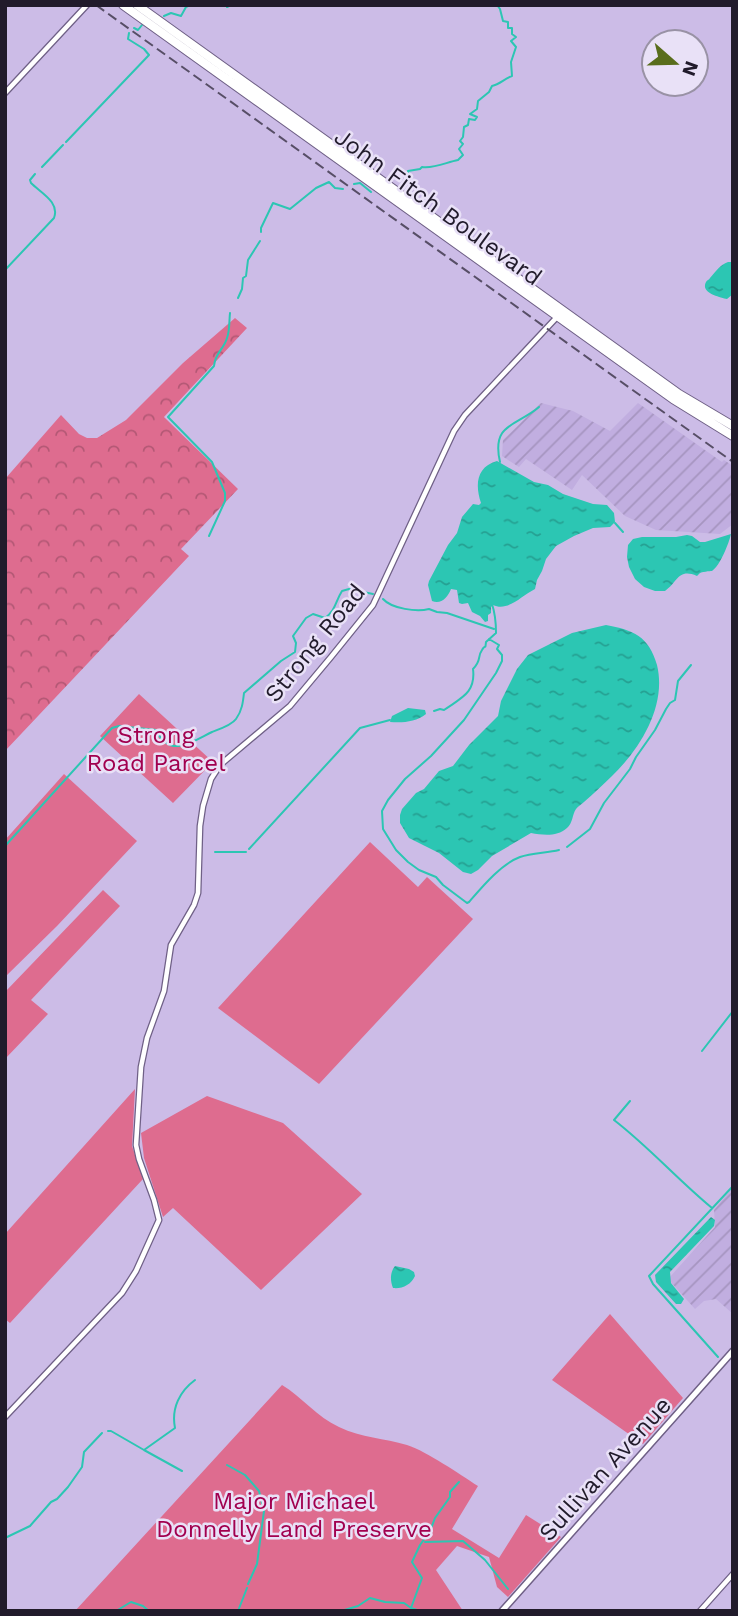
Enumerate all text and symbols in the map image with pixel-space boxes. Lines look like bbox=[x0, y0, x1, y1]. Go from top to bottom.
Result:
north arrow bbox=[640, 28, 710, 98]
text: N bbox=[677, 58, 704, 79]
street label: John Fitch Boulevard bbox=[329, 122, 547, 292]
street label: Strong Road bbox=[259, 578, 371, 708]
park label: Strong Road Parcel bbox=[86, 721, 226, 777]
street label: Sullivan Avenue bbox=[533, 1391, 677, 1547]
park label: Major Michael Donnelly Land Preserve bbox=[156, 1487, 432, 1543]

